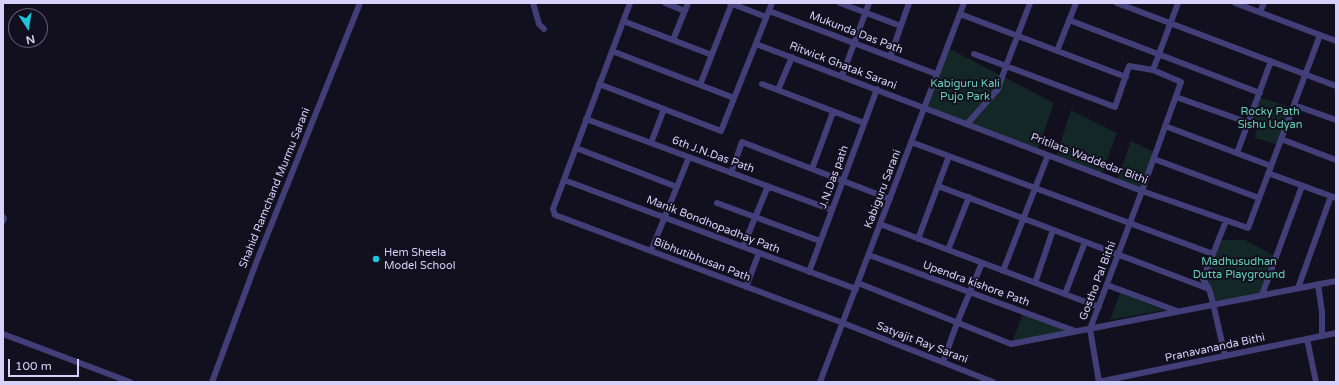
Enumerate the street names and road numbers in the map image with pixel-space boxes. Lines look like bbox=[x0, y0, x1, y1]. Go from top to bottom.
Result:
street label: Mukunda Das Path bbox=[807, 9, 905, 57]
street label: Ritwick Ghatak Sarani bbox=[787, 39, 899, 93]
street label: Shahid Ramchand Murmu Sarani bbox=[237, 106, 313, 270]
street label: Pritilata Waddedar Bithi bbox=[1029, 131, 1149, 187]
street label: 6th J.N.Das Path bbox=[670, 134, 756, 176]
street label: J.N.Das path bbox=[817, 144, 851, 210]
street label: Kabiguru Sarani bbox=[862, 148, 904, 230]
street label: Manik Bondhopadhay Path bbox=[644, 193, 782, 257]
street label: Bibhutibhusan Path bbox=[652, 235, 752, 285]
street label: Gostho Pal Bithi bbox=[1077, 240, 1119, 322]
street label: Upendra kishore Path bbox=[921, 259, 1031, 309]
street label: Satyajit Ray Sarani bbox=[874, 319, 970, 367]
street label: Pranavananda Bithi bbox=[1164, 331, 1266, 365]

